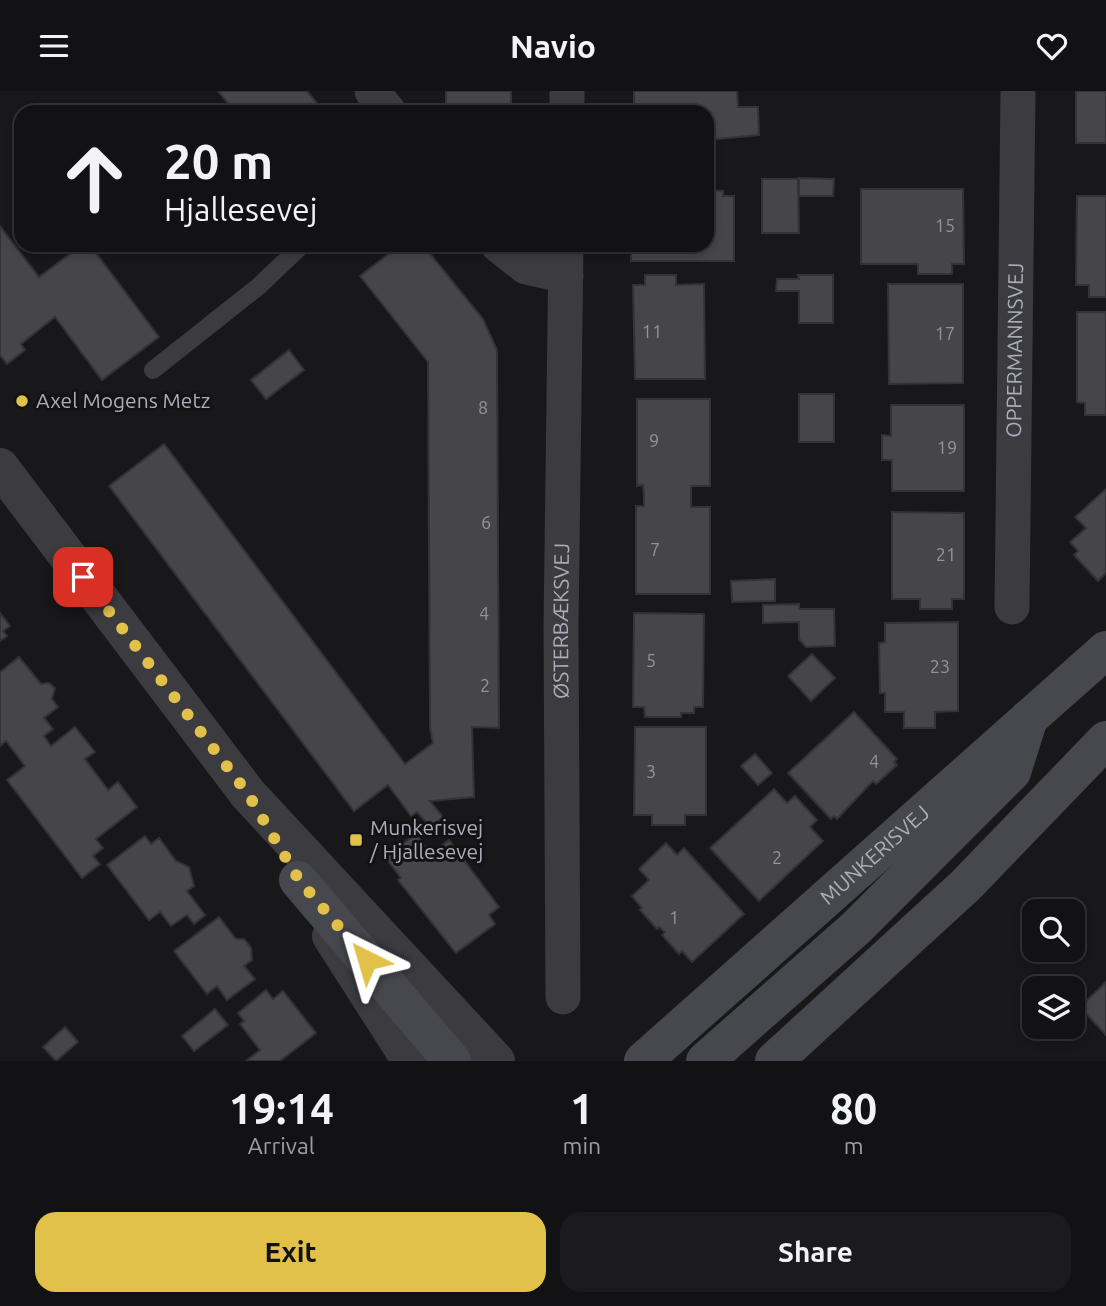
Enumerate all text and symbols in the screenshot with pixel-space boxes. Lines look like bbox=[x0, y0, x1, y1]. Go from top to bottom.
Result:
icon: menu bbox=[35, 27, 73, 65]
icon: heart bbox=[1033, 27, 1071, 65]
text: Navio bbox=[510, 28, 596, 64]
icon: ahead bbox=[49, 133, 140, 224]
text: 20 m bbox=[164, 133, 273, 188]
text: Hjallesevej bbox=[164, 191, 318, 227]
house number: 15 bbox=[935, 215, 955, 235]
street label: OPPERMANNSVEJ bbox=[1001, 262, 1027, 438]
house number: 11 bbox=[642, 321, 662, 341]
house number: 17 bbox=[935, 323, 955, 343]
place label: Axel Mogens Metz bbox=[36, 388, 210, 412]
marker: Axel Mogens Metz bbox=[14, 393, 30, 409]
house number: 8 bbox=[478, 397, 488, 417]
house number: 9 bbox=[649, 430, 659, 450]
house number: 19 bbox=[937, 437, 957, 457]
house number: 6 bbox=[481, 512, 491, 532]
house number: 7 bbox=[650, 539, 660, 559]
street label: ØSTERBÆKSVEJ bbox=[548, 543, 573, 699]
house number: 21 bbox=[936, 544, 956, 564]
pin bbox=[53, 547, 113, 607]
icon: arrive bbox=[64, 558, 102, 596]
house number: 4 bbox=[479, 603, 489, 623]
house number: 5 bbox=[646, 650, 656, 670]
house number: 23 bbox=[930, 656, 950, 676]
house number: 2 bbox=[480, 675, 490, 695]
house number: 4 bbox=[869, 751, 879, 771]
house number: 3 bbox=[646, 761, 656, 781]
street label: MUNKERISVEJ bbox=[815, 800, 934, 909]
place label: Munkerisvej / Hjallesevej bbox=[369, 815, 483, 863]
marker: Munkerisvej / Hjallesevej bbox=[348, 832, 364, 848]
house number: 2 bbox=[772, 847, 782, 867]
map controls bbox=[1022, 899, 1085, 1039]
button: search bbox=[1022, 899, 1085, 962]
house number: 1 bbox=[669, 907, 679, 927]
position arrow bbox=[330, 923, 404, 997]
button: layers bbox=[1022, 976, 1085, 1039]
text: 19:14 bbox=[229, 1085, 334, 1132]
text: 1 bbox=[570, 1085, 594, 1132]
text: 80 bbox=[830, 1085, 877, 1132]
text: Arrival bbox=[248, 1133, 315, 1158]
text: min bbox=[563, 1133, 601, 1158]
text: m bbox=[844, 1133, 864, 1158]
button: Exit bbox=[35, 1212, 546, 1292]
button: Share bbox=[560, 1212, 1071, 1292]

